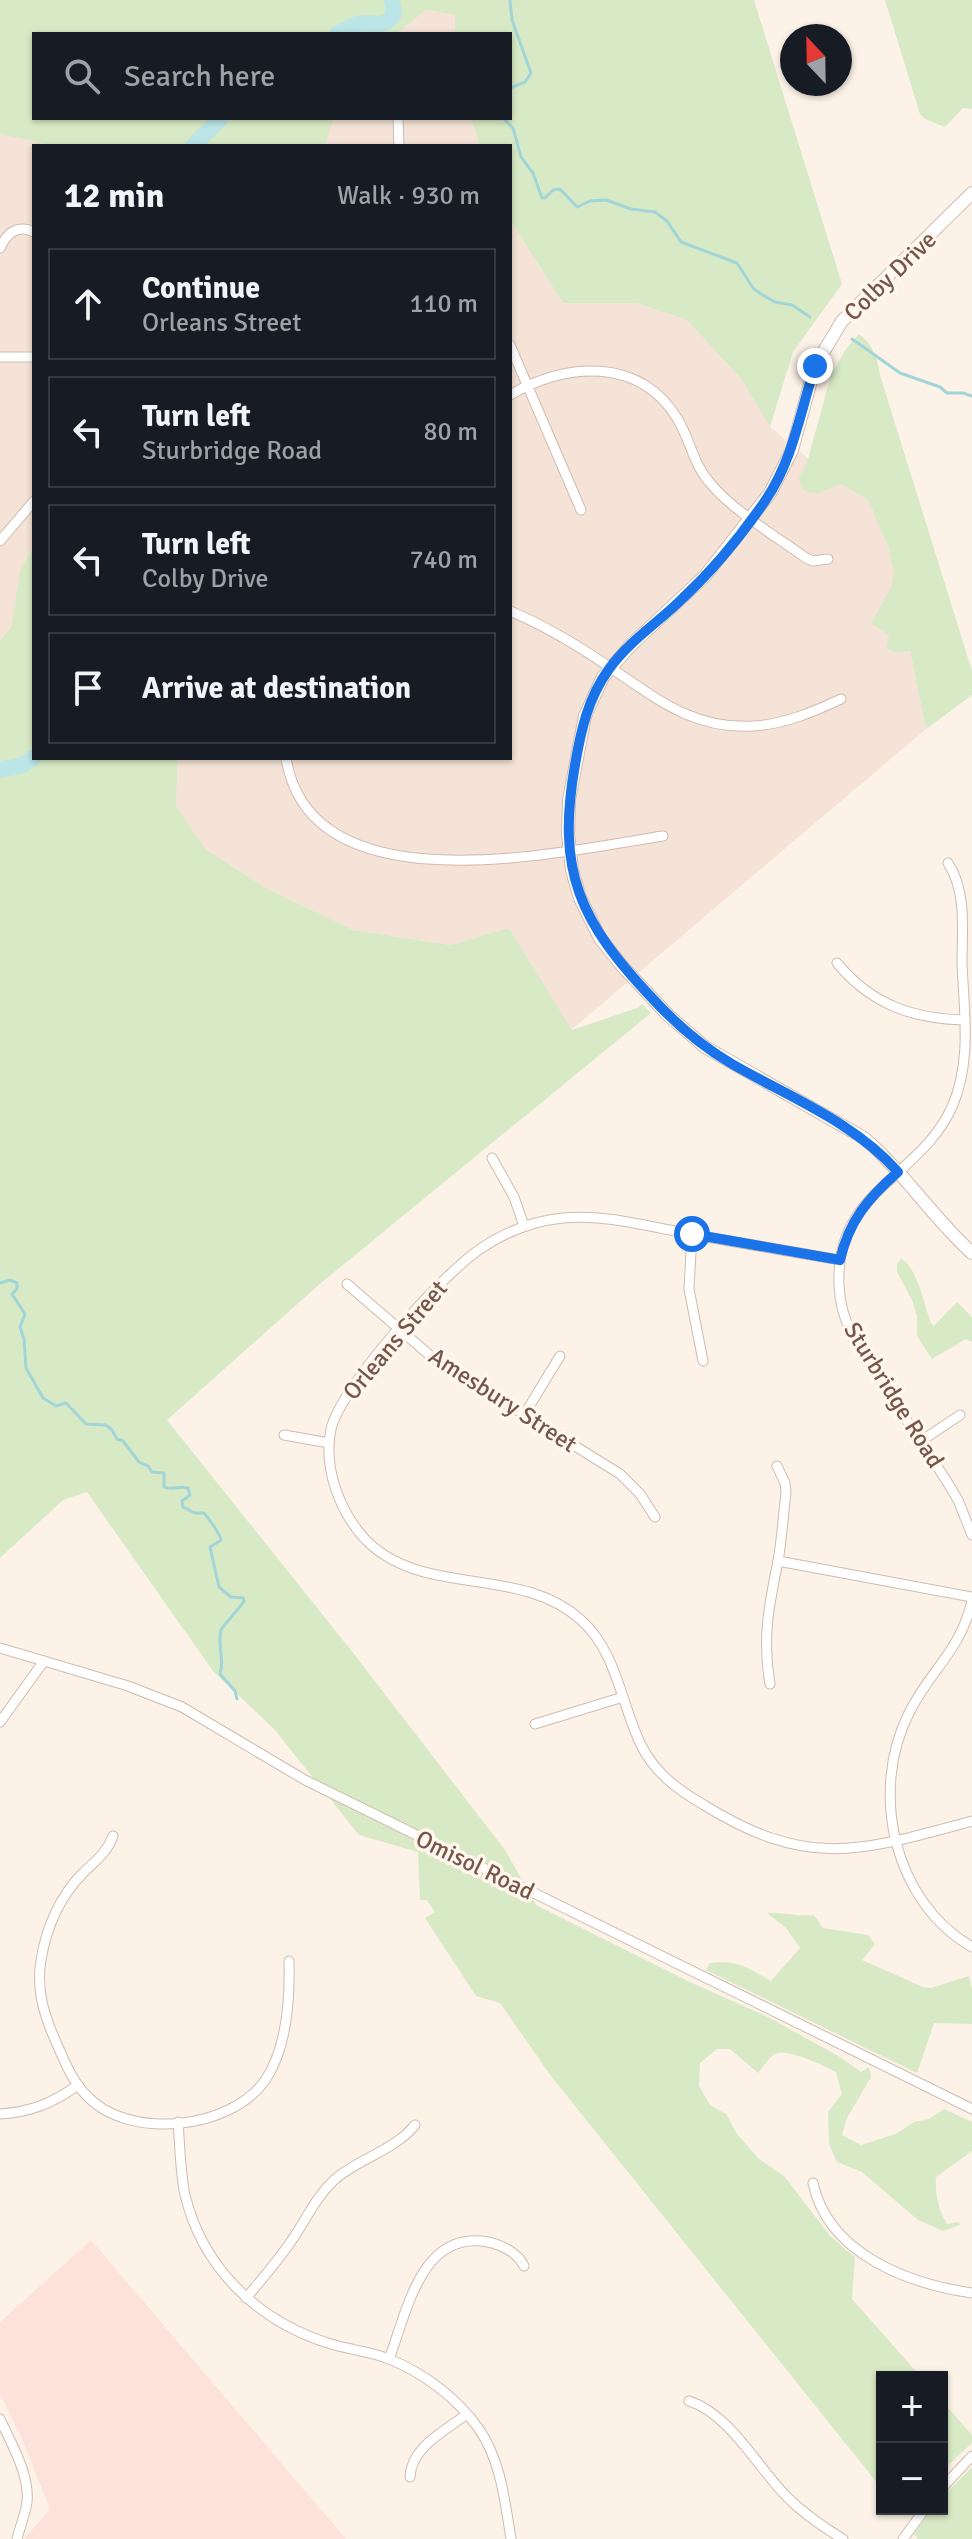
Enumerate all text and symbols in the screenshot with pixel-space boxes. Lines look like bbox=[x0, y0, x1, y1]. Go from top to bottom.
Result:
north arrow bbox=[780, 24, 852, 96]
search box bbox=[32, 32, 512, 120]
icon: search bbox=[60, 54, 104, 98]
text: Search here bbox=[124, 58, 275, 95]
text: 12 min bbox=[64, 175, 164, 217]
text: Walk · 930 m bbox=[337, 180, 480, 212]
street label: Colby Drive bbox=[838, 225, 942, 327]
text: Continue bbox=[142, 270, 260, 307]
icon: ahead bbox=[66, 282, 110, 326]
text: 110 m bbox=[409, 288, 478, 320]
text: Orleans Street bbox=[142, 307, 301, 339]
route end bbox=[797, 348, 833, 384]
text: Turn left bbox=[142, 398, 251, 435]
icon: left bbox=[66, 410, 110, 454]
text: 80 m bbox=[423, 416, 478, 448]
text: Sturbridge Road bbox=[142, 435, 322, 467]
text: Turn left bbox=[142, 526, 251, 563]
icon: left bbox=[66, 538, 110, 582]
text: 740 m bbox=[409, 544, 478, 576]
text: Colby Drive bbox=[142, 563, 268, 595]
icon: arrive bbox=[66, 666, 110, 710]
text: Arrive at destination bbox=[142, 670, 411, 707]
route start bbox=[674, 1216, 710, 1252]
street label: Orleans Street bbox=[336, 1274, 454, 1406]
street label: Sturbridge Road bbox=[837, 1317, 951, 1473]
street label: Amesbury Street bbox=[423, 1341, 583, 1459]
street label: Omisol Road bbox=[411, 1823, 539, 1907]
map controls bbox=[876, 2371, 948, 2515]
button: + bbox=[876, 2371, 948, 2443]
button: − bbox=[876, 2443, 948, 2515]

